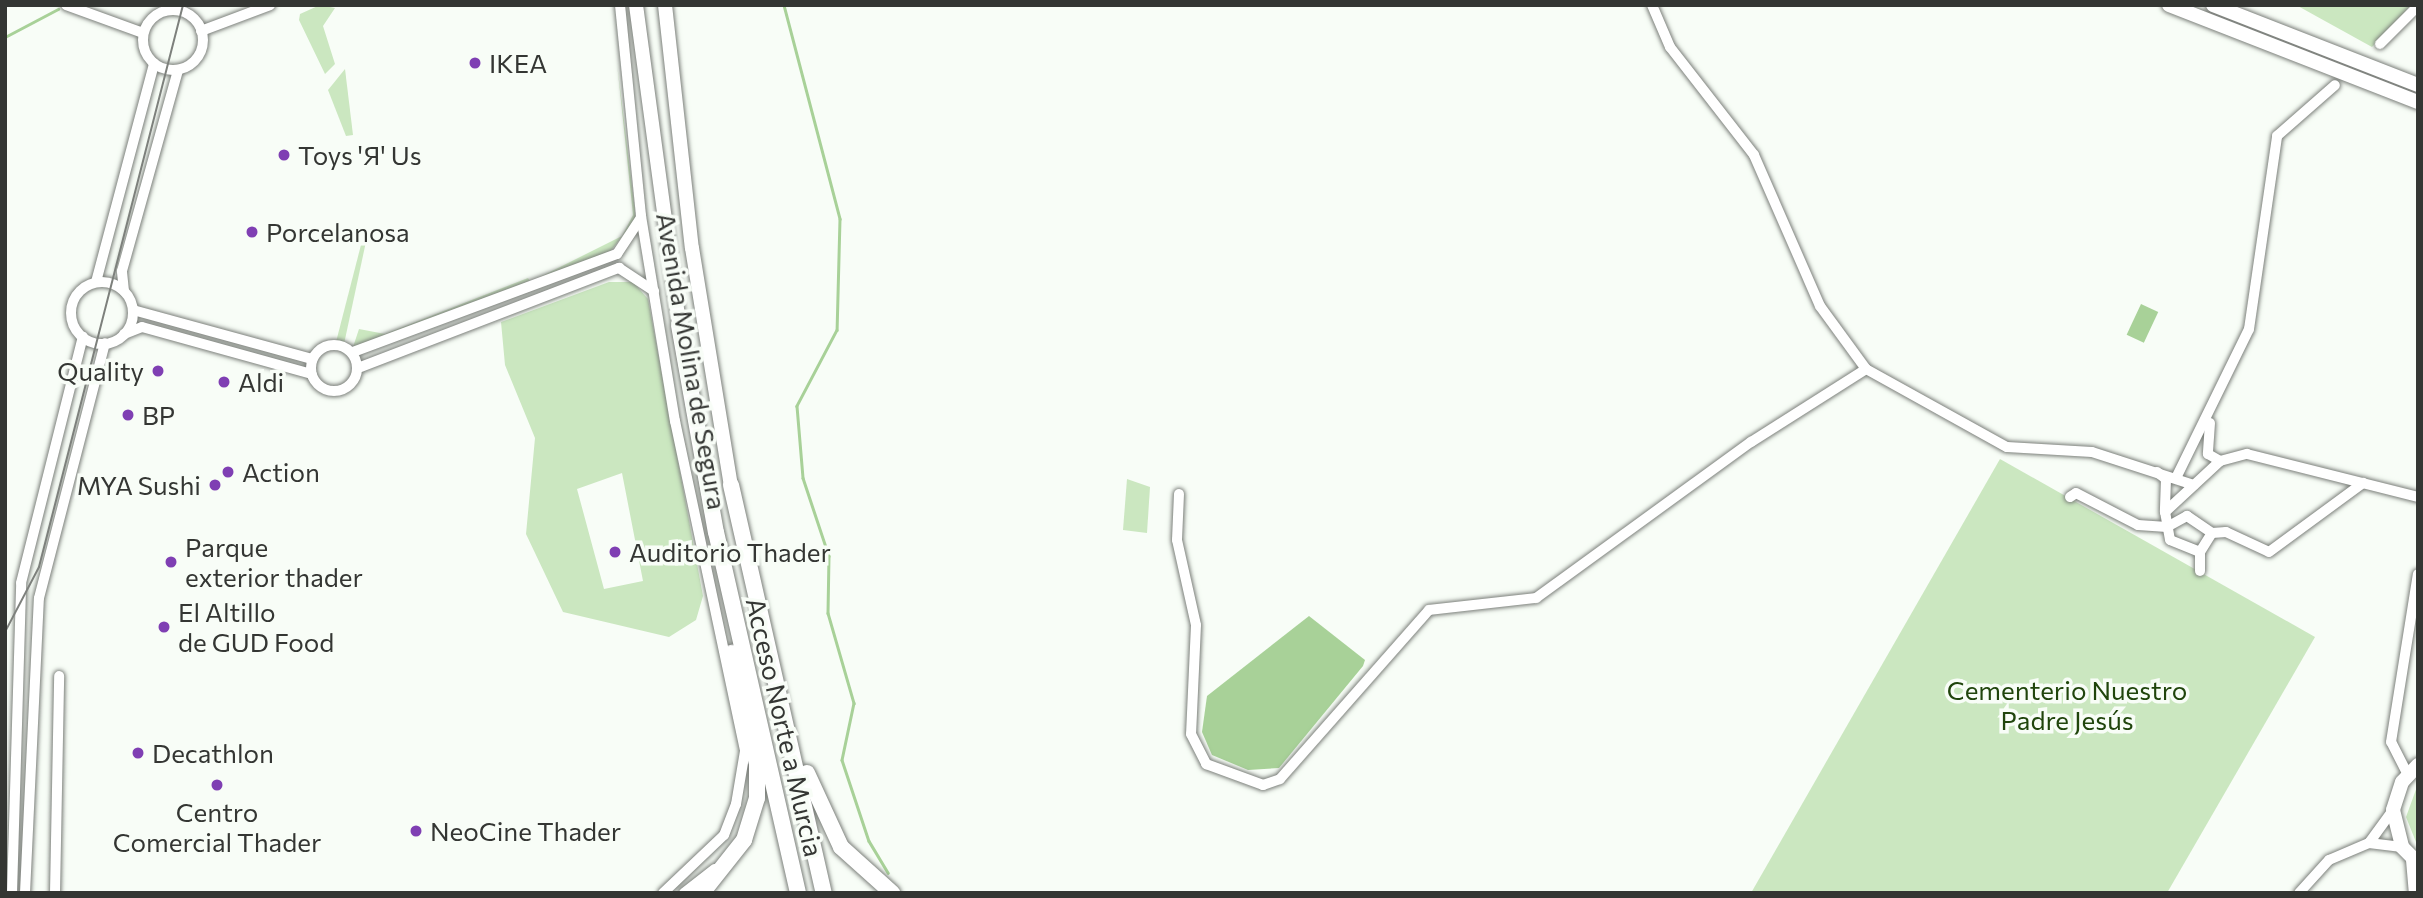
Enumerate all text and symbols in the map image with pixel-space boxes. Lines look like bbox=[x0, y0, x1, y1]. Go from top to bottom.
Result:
place label: IKEA bbox=[489, 47, 547, 79]
marker: IKEA bbox=[467, 55, 483, 71]
place label: Toys 'Я' Us bbox=[298, 139, 422, 171]
marker: Toys 'Я' Us bbox=[276, 147, 292, 163]
street label: Avenida Molina de Segura bbox=[651, 210, 733, 512]
place label: Porcelanosa bbox=[266, 216, 410, 248]
marker: Porcelanosa bbox=[244, 224, 260, 240]
place label: Quality bbox=[57, 355, 144, 387]
marker: Quality bbox=[150, 363, 166, 379]
place label: Aldi bbox=[238, 366, 284, 398]
marker: Aldi bbox=[216, 374, 232, 390]
place label: BP bbox=[142, 399, 175, 431]
marker: BP bbox=[120, 407, 136, 423]
place label: Action bbox=[242, 456, 320, 488]
marker: Action bbox=[220, 464, 236, 480]
place label: MYA Sushi bbox=[77, 469, 201, 501]
marker: MYA Sushi bbox=[207, 477, 223, 493]
place label: Parque exterior thader bbox=[185, 531, 363, 592]
place label: Auditorio Thader bbox=[629, 536, 831, 568]
marker: Auditorio Thader bbox=[607, 544, 623, 560]
marker: Parque exterior thader bbox=[163, 554, 179, 570]
street label: Acceso Norte a Murcia bbox=[740, 594, 830, 860]
place label: El Altillo de GUD Food bbox=[178, 596, 334, 658]
marker: El Altillo de GUD Food bbox=[156, 619, 172, 635]
park label: Cementerio Nuestro Padre Jesús bbox=[1947, 674, 2187, 736]
place label: Decathlon bbox=[152, 737, 274, 769]
marker: Decathlon bbox=[130, 745, 146, 761]
marker: Centro Comercial Thader bbox=[209, 777, 225, 793]
place label: Centro Comercial Thader bbox=[113, 796, 321, 858]
place label: NeoCine Thader bbox=[430, 815, 621, 847]
marker: NeoCine Thader bbox=[408, 823, 424, 839]

